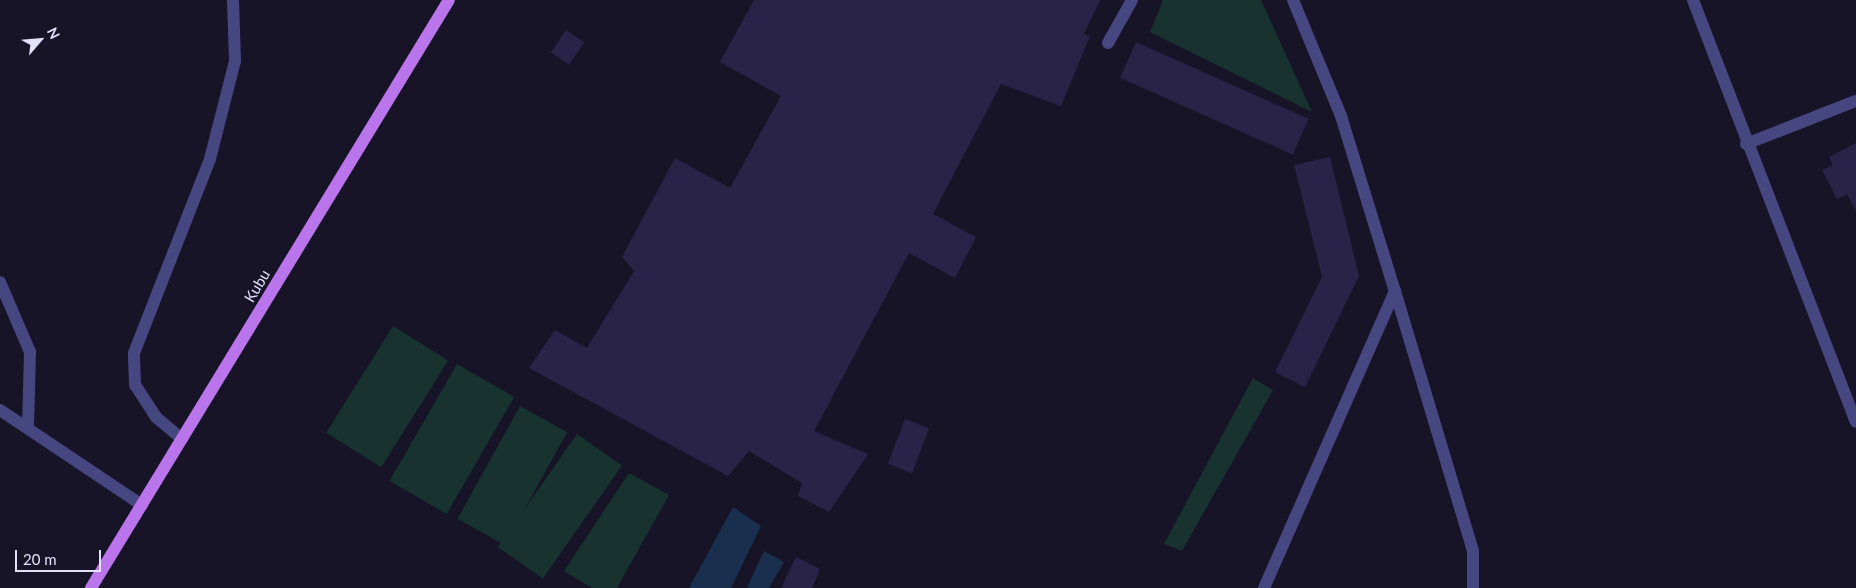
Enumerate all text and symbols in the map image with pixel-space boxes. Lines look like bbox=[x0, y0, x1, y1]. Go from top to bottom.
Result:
north arrow bbox=[15, 15, 65, 65]
text: N bbox=[44, 24, 64, 42]
street label: Kubu bbox=[240, 267, 274, 305]
scale bar bbox=[18, 540, 104, 572]
text: 20 m bbox=[23, 550, 57, 568]

